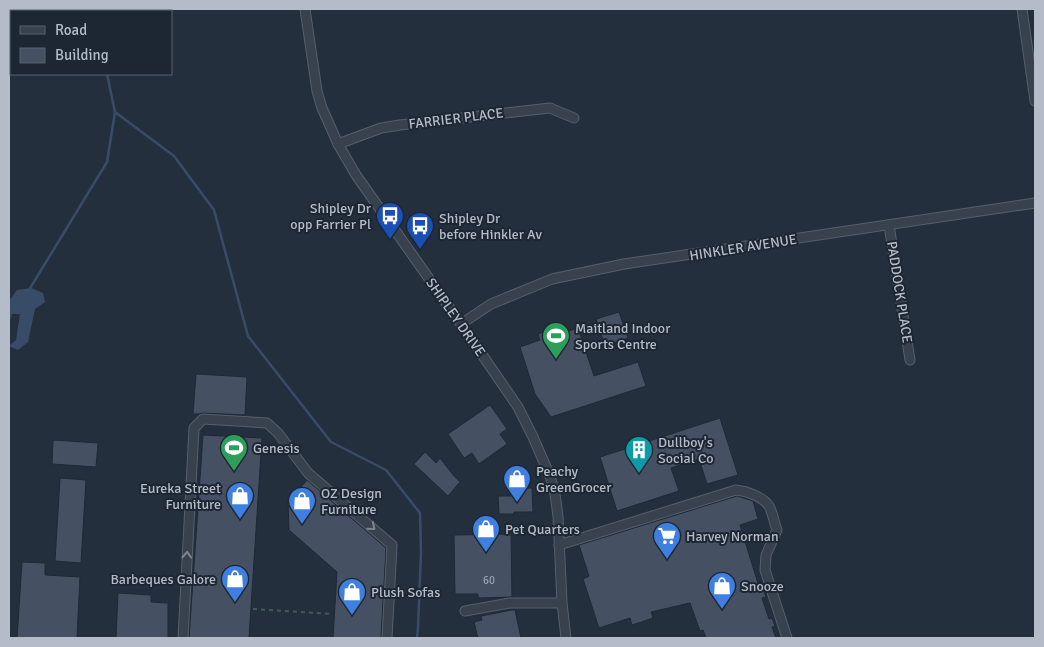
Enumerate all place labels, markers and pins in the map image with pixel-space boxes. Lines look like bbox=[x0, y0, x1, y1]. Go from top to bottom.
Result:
place label: Shipley Dr opp Farrier Pl bbox=[290, 200, 372, 233]
bus stop icon: Shipley Dr opp Farrier Pl bbox=[375, 201, 405, 240]
place label: Shipley Dr before Hinkler Av bbox=[439, 210, 542, 243]
bus stop icon: Shipley Dr before Hinkler Av bbox=[405, 211, 435, 250]
place label: Maitland Indoor Sports Centre bbox=[575, 320, 671, 353]
sports icon: Maitland Indoor Sports Centre bbox=[541, 321, 571, 360]
sports icon: Genesis bbox=[219, 433, 249, 472]
place label: Dullboy's Social Co bbox=[658, 434, 714, 467]
building icon: Dullboy's Social Co bbox=[624, 435, 654, 474]
place label: Genesis bbox=[253, 440, 300, 457]
place label: Peachy GreenGrocer bbox=[536, 463, 612, 496]
shop icon: Peachy GreenGrocer bbox=[502, 464, 532, 503]
place label: Eureka Street Furniture bbox=[140, 480, 221, 513]
shop icon: Eureka Street Furniture bbox=[225, 481, 255, 520]
place label: OZ Design Furniture bbox=[321, 485, 382, 518]
shop icon: OZ Design Furniture bbox=[287, 486, 317, 525]
shop icon: Pet Quarters bbox=[471, 514, 501, 553]
place label: Pet Quarters bbox=[505, 521, 580, 538]
supermarket icon: Harvey Norman bbox=[652, 521, 682, 560]
place label: Harvey Norman bbox=[686, 528, 779, 545]
shop icon: Barbeques Galore bbox=[220, 564, 250, 603]
place label: Barbeques Galore bbox=[110, 571, 216, 588]
shop icon: Snooze bbox=[707, 571, 737, 610]
shop icon: Plush Sofas bbox=[337, 577, 367, 616]
place label: Snooze bbox=[741, 578, 784, 595]
place label: Plush Sofas bbox=[371, 584, 440, 601]

